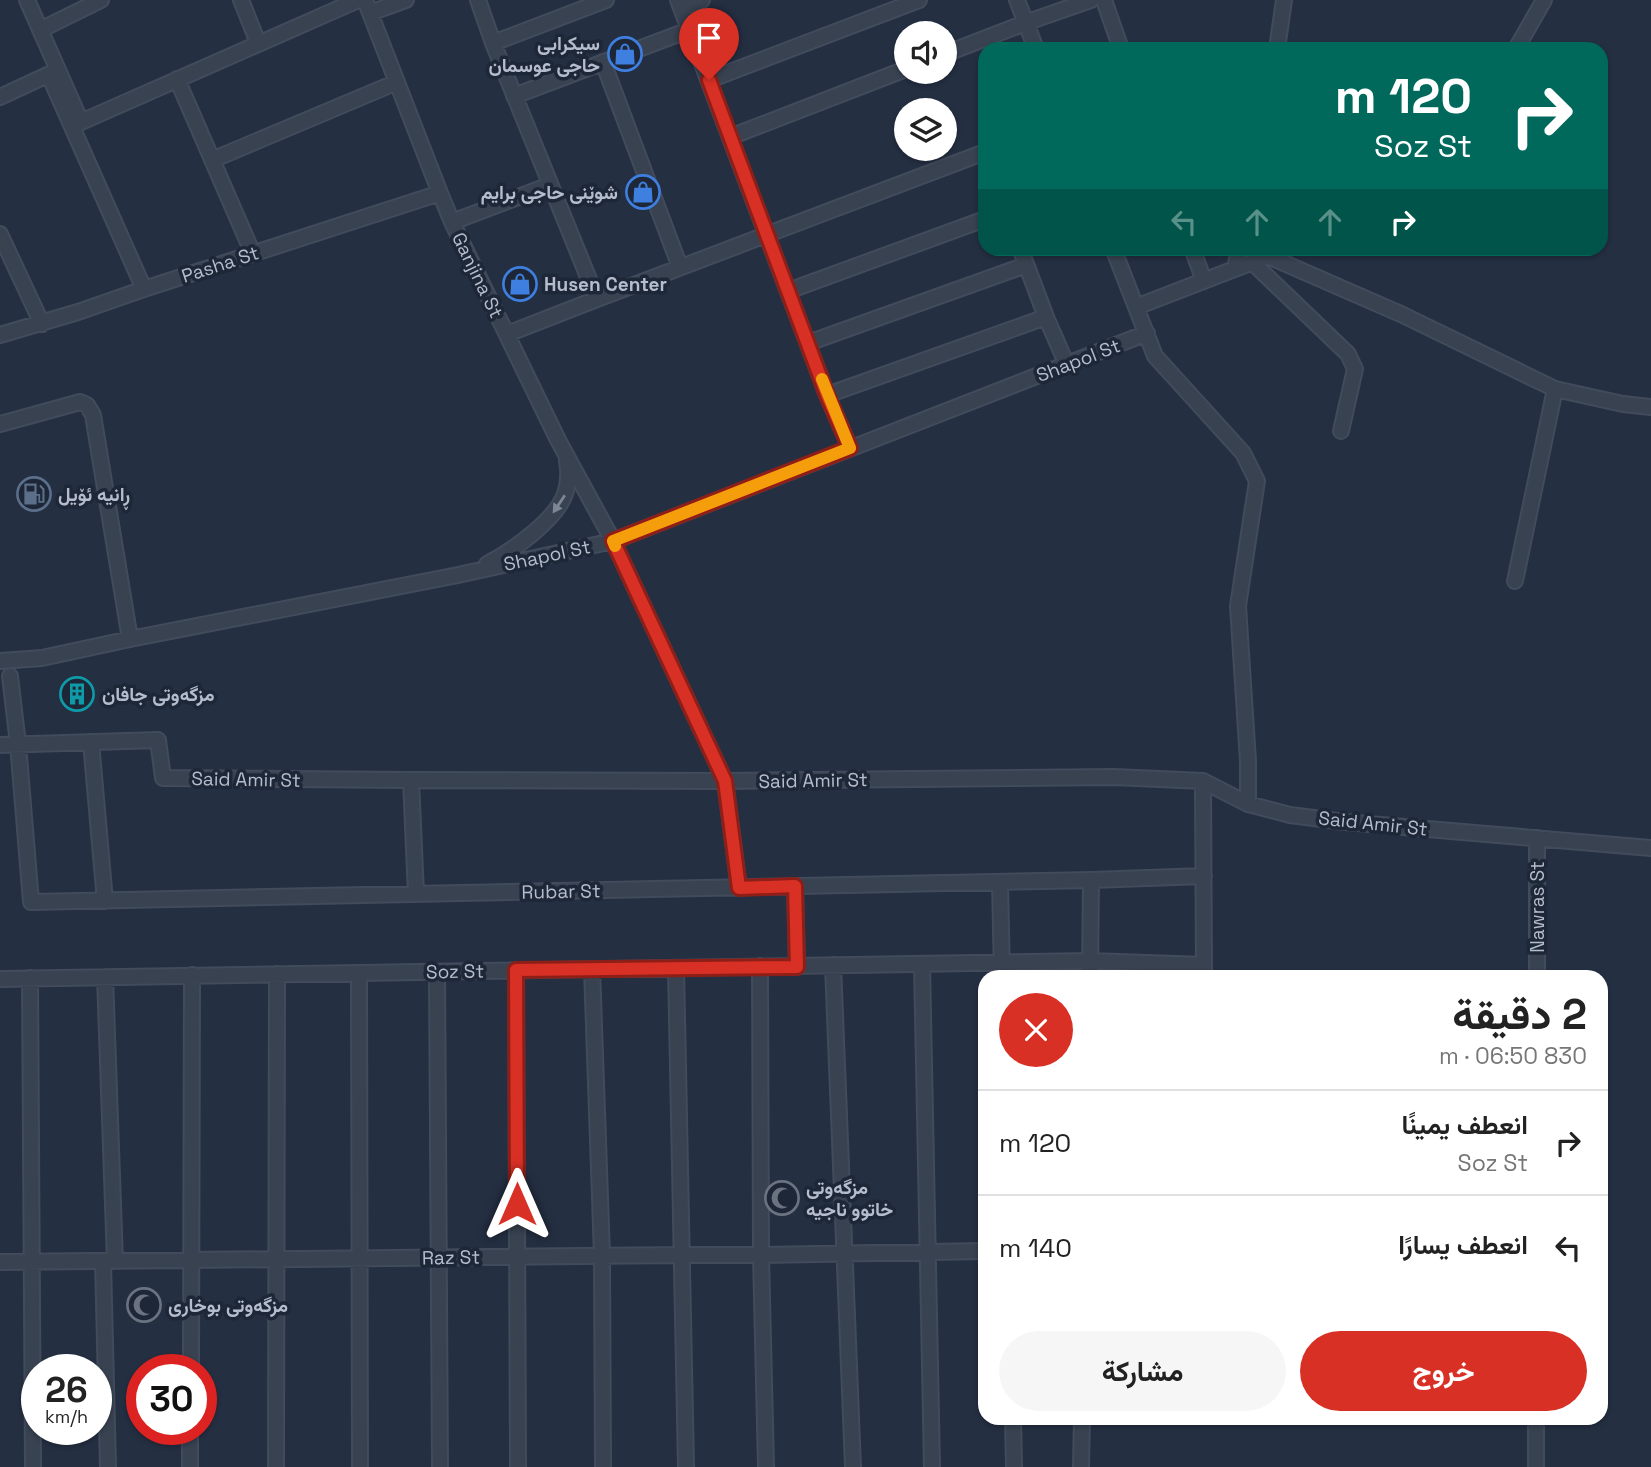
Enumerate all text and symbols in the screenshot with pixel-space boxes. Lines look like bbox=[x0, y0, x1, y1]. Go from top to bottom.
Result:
pin bbox=[679, 8, 739, 80]
icon: arrive bbox=[690, 19, 728, 57]
map controls bbox=[894, 21, 957, 161]
button: sound bbox=[894, 21, 957, 84]
place label: سیکرابی حاجی عوسمان bbox=[488, 31, 600, 78]
shop icon: سیکرابی حاجی عوسمان bbox=[606, 35, 644, 73]
text: 120 m bbox=[1335, 65, 1472, 127]
icon: right bbox=[1496, 70, 1587, 161]
button: layers bbox=[894, 98, 957, 161]
text: Soz St bbox=[1374, 126, 1472, 166]
shop icon: شوێنی حاجی برایم bbox=[624, 173, 662, 211]
place label: شوێنی حاجی برایم bbox=[481, 180, 618, 205]
icon: left bbox=[1165, 203, 1203, 241]
icon: ahead bbox=[1238, 203, 1276, 241]
icon: ahead bbox=[1311, 203, 1349, 241]
icon: right bbox=[1384, 203, 1422, 241]
street label: Ganjina St bbox=[446, 228, 509, 322]
street label: Pasha St bbox=[178, 240, 262, 289]
shop icon: Husen Center bbox=[501, 265, 539, 303]
place label: Husen Center bbox=[544, 272, 667, 297]
street label: Shapol St bbox=[1033, 333, 1124, 388]
fuel station icon: ڕانیە ئۆیل bbox=[15, 475, 53, 513]
place label: ڕانیە ئۆیل bbox=[58, 482, 130, 510]
one-way arrow bbox=[552, 494, 565, 514]
street label: Shapol St bbox=[501, 534, 593, 577]
building icon: مزگەوتی جافان bbox=[58, 675, 96, 713]
place label: مزگەوتی جافان bbox=[102, 682, 214, 707]
street label: Said Amir St bbox=[191, 766, 301, 793]
street label: Said Amir St bbox=[758, 767, 868, 794]
street label: Said Amir St bbox=[1317, 805, 1429, 842]
street label: Nawras St bbox=[1525, 861, 1550, 953]
street label: Rubar St bbox=[521, 878, 601, 905]
street label: Soz St bbox=[426, 958, 484, 985]
text: 2 دقيقة bbox=[1452, 988, 1587, 1041]
button: close bbox=[999, 993, 1073, 1067]
text: 830 m · 06:50 bbox=[1439, 1041, 1587, 1071]
text: انعطف يمينًا bbox=[1402, 1108, 1528, 1142]
icon: right bbox=[1549, 1124, 1587, 1162]
text: 120 m bbox=[999, 1126, 1071, 1160]
text: Soz St bbox=[1458, 1148, 1528, 1178]
position arrow bbox=[480, 1167, 554, 1241]
place label: مزگەوتی خاتوو ناجیە bbox=[806, 1175, 893, 1222]
mosque icon: مزگەوتی خاتوو ناجیە bbox=[763, 1179, 801, 1217]
text: انعطف يسارًا bbox=[1398, 1228, 1528, 1262]
icon: left bbox=[1549, 1229, 1587, 1267]
text: 140 m bbox=[999, 1231, 1072, 1265]
street label: Raz St bbox=[422, 1244, 480, 1271]
mosque icon: مزگەوتی بوخاری bbox=[125, 1286, 163, 1324]
place label: مزگەوتی بوخاری bbox=[168, 1293, 288, 1318]
button: مشاركة bbox=[999, 1331, 1286, 1411]
button: خروج bbox=[1300, 1331, 1587, 1411]
speed limit sign: 30 bbox=[126, 1354, 217, 1445]
text: 26 bbox=[45, 1368, 88, 1412]
text: km/h bbox=[45, 1405, 88, 1428]

